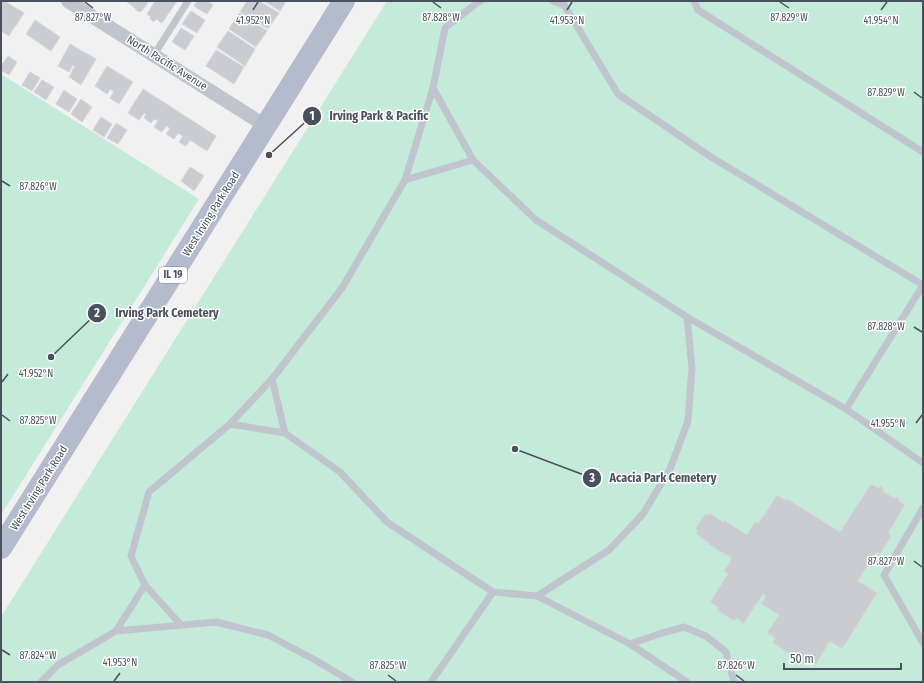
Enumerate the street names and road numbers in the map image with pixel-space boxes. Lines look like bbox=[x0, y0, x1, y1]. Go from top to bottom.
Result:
street label: North Pacific Avenue bbox=[124, 33, 210, 93]
street label: West Irving Park Road bbox=[180, 169, 242, 259]
road number: IL 19 bbox=[159, 267, 187, 283]
street label: West Irving Park Road bbox=[8, 443, 70, 533]

